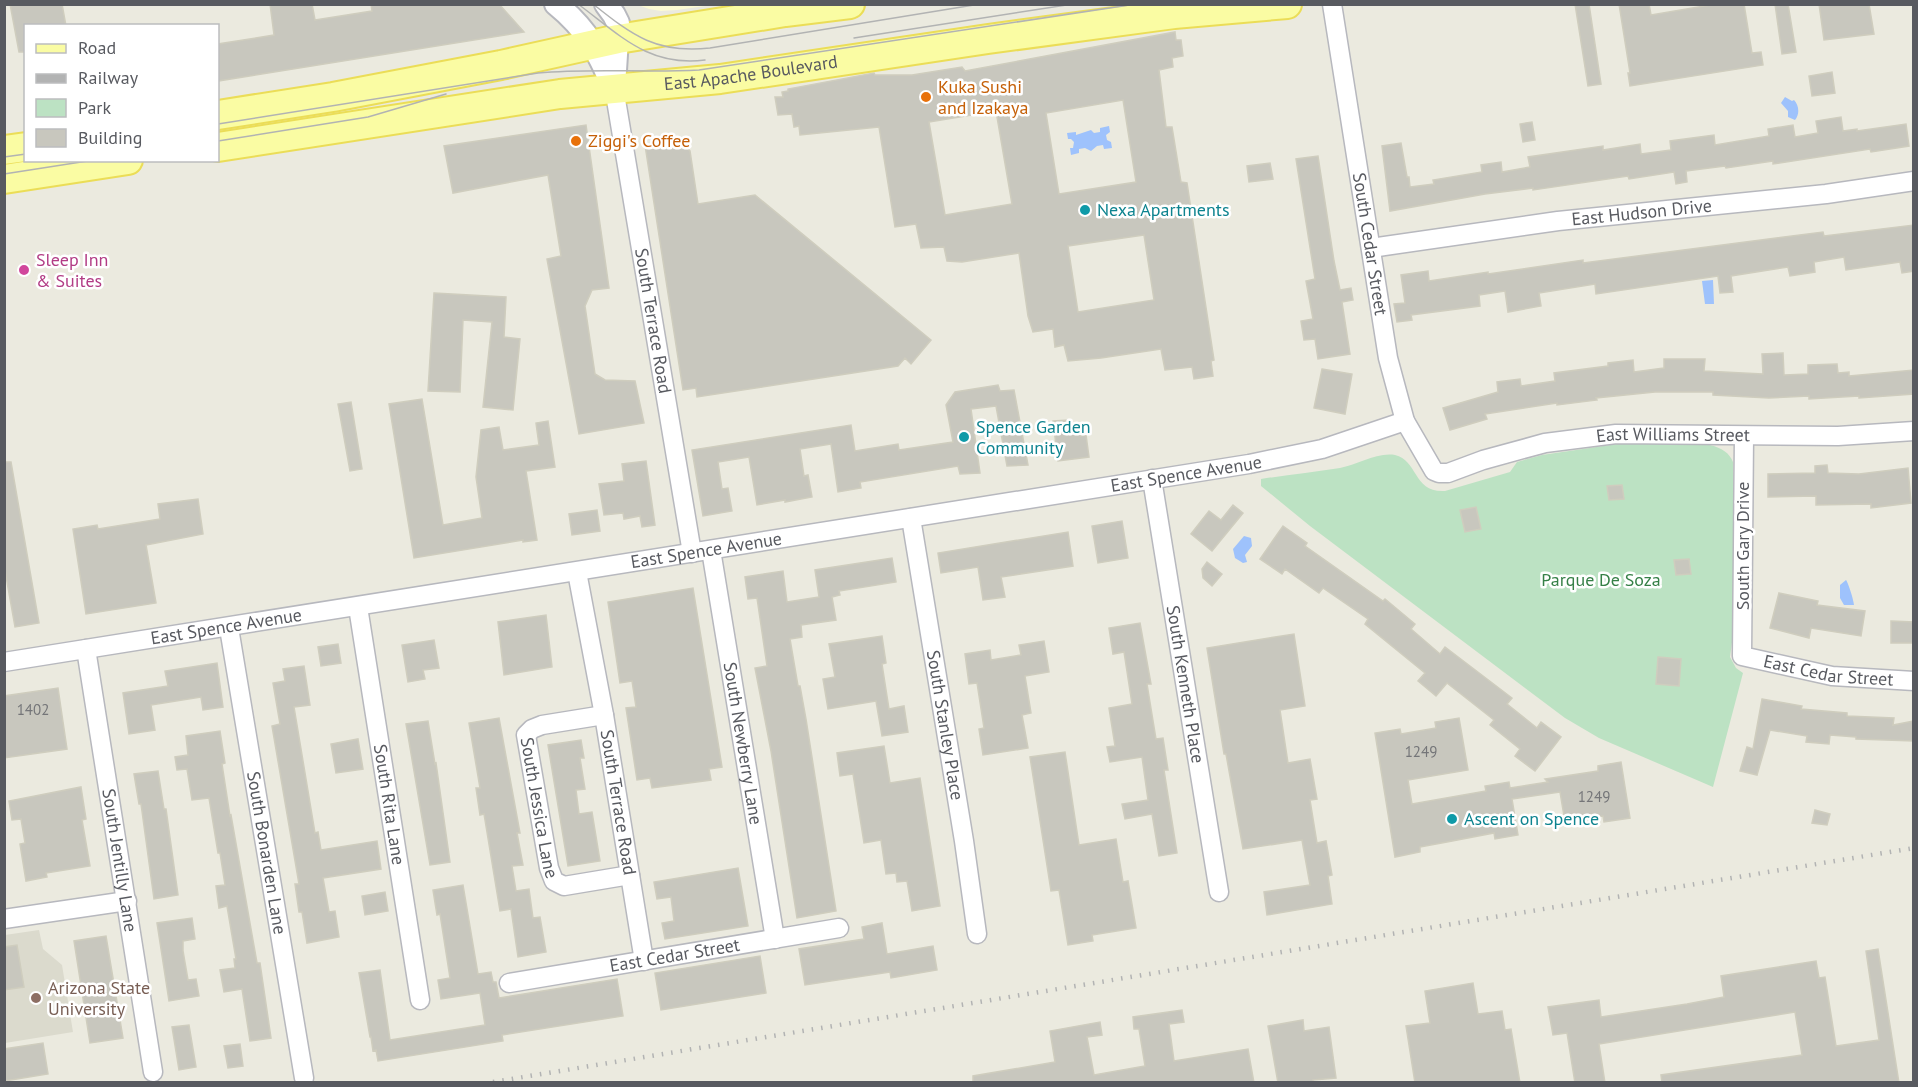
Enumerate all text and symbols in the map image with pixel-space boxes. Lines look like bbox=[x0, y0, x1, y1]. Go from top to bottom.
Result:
legend bbox=[24, 24, 219, 162]
text: Road bbox=[78, 36, 116, 59]
street label: East Apache Boulevard bbox=[663, 50, 839, 95]
text: Railway bbox=[78, 66, 139, 89]
place label: Kuka Sushi and Izakaya bbox=[938, 75, 1028, 119]
marker: Kuka Sushi and Izakaya bbox=[919, 90, 933, 104]
text: Park bbox=[78, 96, 111, 119]
text: Building bbox=[78, 126, 142, 149]
place label: Ziggi's Coffee bbox=[588, 129, 690, 152]
marker: Ziggi's Coffee bbox=[569, 134, 583, 148]
street label: South Cedar Street bbox=[1348, 171, 1393, 317]
street label: East Hudson Drive bbox=[1570, 194, 1713, 231]
place label: Nexa Apartments bbox=[1097, 198, 1230, 221]
marker: Nexa Apartments bbox=[1078, 203, 1092, 217]
street label: South Terrace Road bbox=[630, 246, 677, 395]
place label: Sleep Inn & Suites bbox=[36, 248, 108, 292]
marker: Sleep Inn & Suites bbox=[17, 263, 31, 277]
place label: Spence Garden Community bbox=[976, 415, 1091, 459]
street label: East Williams Street bbox=[1595, 422, 1750, 447]
marker: Spence Garden Community bbox=[957, 430, 971, 444]
street label: East Spence Avenue bbox=[1109, 450, 1264, 497]
street label: South Gary Drive bbox=[1731, 482, 1754, 610]
street label: East Spence Avenue bbox=[629, 526, 783, 573]
park label: Parque De Soza bbox=[1541, 568, 1661, 591]
street label: East Spence Avenue bbox=[149, 603, 303, 650]
street label: South Kenneth Place bbox=[1162, 604, 1210, 765]
street label: South Stanley Place bbox=[922, 648, 969, 802]
street label: East Cedar Street bbox=[1761, 649, 1894, 691]
street label: South Newberry Lane bbox=[719, 660, 768, 826]
house number: 1402 bbox=[17, 700, 49, 719]
street label: South Terrace Road bbox=[596, 728, 642, 877]
street label: South Jessica Lane bbox=[516, 735, 564, 882]
street label: South Rita Lane bbox=[369, 742, 411, 867]
house number: 1249 bbox=[1405, 742, 1437, 761]
street label: South Bonarden Lane bbox=[242, 769, 292, 936]
street label: South Jentilly Lane bbox=[97, 787, 143, 934]
house number: 1249 bbox=[1578, 787, 1610, 806]
place label: Ascent on Spence bbox=[1464, 807, 1599, 830]
marker: Ascent on Spence bbox=[1445, 812, 1459, 826]
street label: East Cedar Street bbox=[608, 933, 741, 977]
place label: Arizona State University bbox=[48, 976, 150, 1020]
marker: Arizona State University bbox=[29, 991, 43, 1005]

